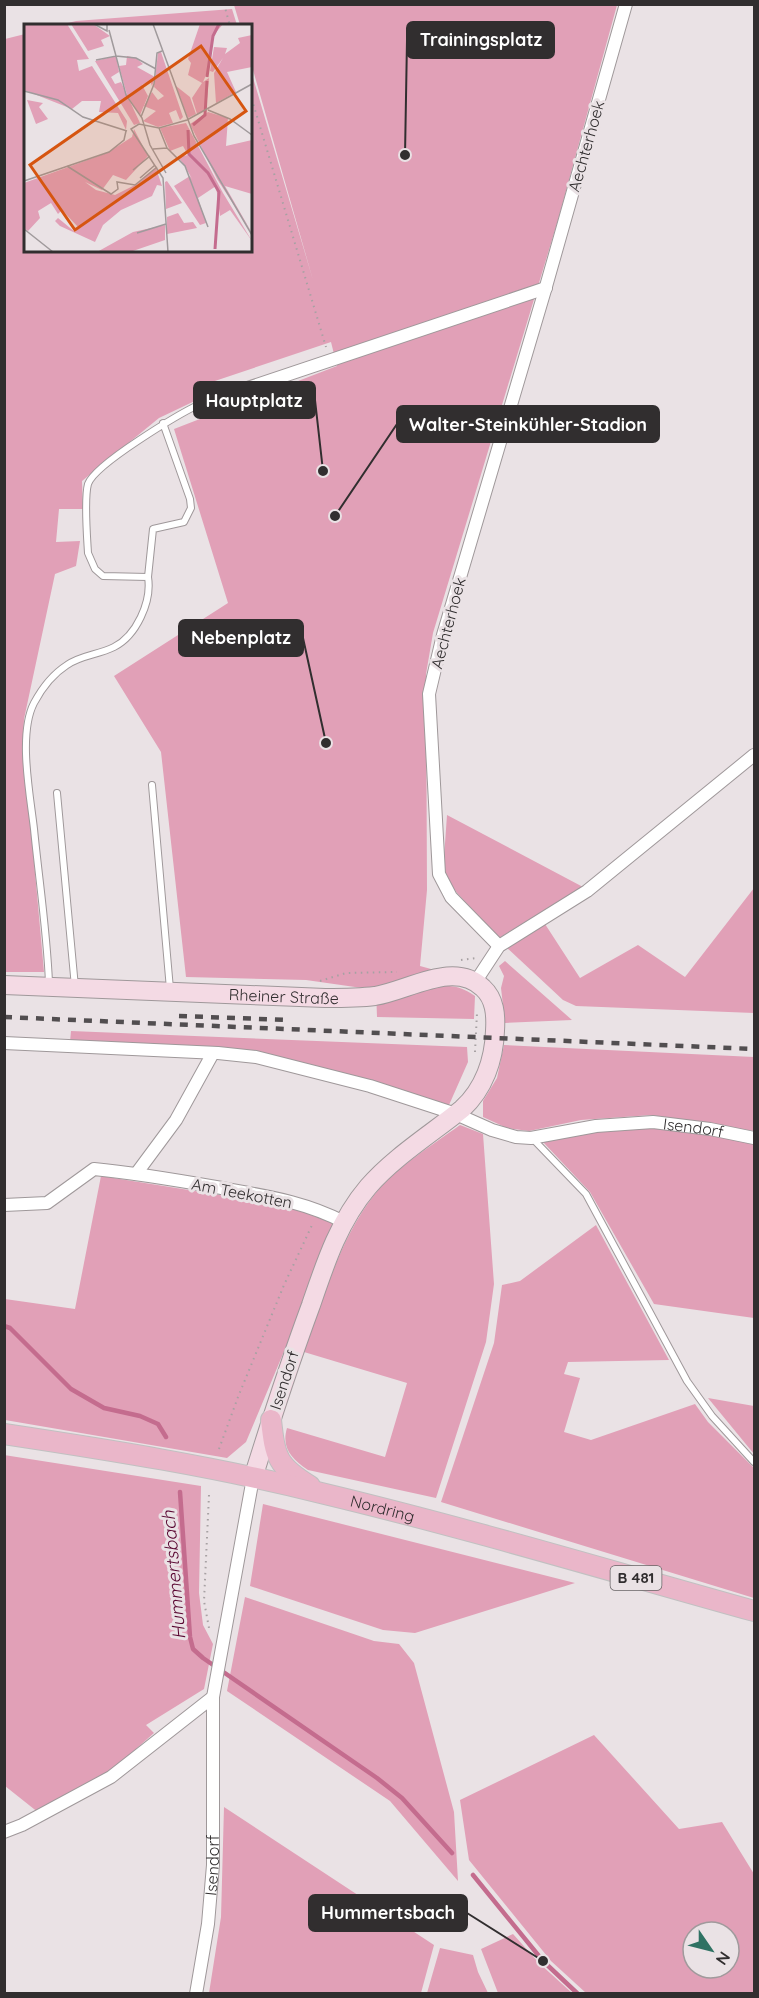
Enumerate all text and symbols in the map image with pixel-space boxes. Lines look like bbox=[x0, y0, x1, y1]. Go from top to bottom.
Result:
callout: Trainingsplatz bbox=[407, 22, 554, 58]
inset map bbox=[24, 24, 252, 252]
text: Trainingsplatz bbox=[420, 28, 543, 51]
street label: Aechterhoek bbox=[563, 98, 609, 194]
callout: Hauptplatz bbox=[194, 382, 315, 418]
text: Hauptplatz bbox=[206, 389, 303, 412]
callout: Walter-Steinkühler-Stadion bbox=[397, 406, 659, 442]
text: Walter-Steinkühler-Stadion bbox=[409, 413, 647, 436]
street label: Aechterhoek bbox=[426, 575, 470, 671]
callout: Nebenplatz bbox=[179, 620, 303, 656]
text: Nebenplatz bbox=[191, 626, 291, 649]
street label: Rheiner Straße bbox=[228, 984, 339, 1008]
street label: Isendorf bbox=[662, 1113, 726, 1142]
street label: Am Teekotten bbox=[190, 1173, 294, 1213]
street label: Isendorf bbox=[265, 1348, 303, 1412]
street label: Nordring bbox=[348, 1491, 417, 1526]
water label: Hummertsbach bbox=[156, 1509, 191, 1641]
road number: B 481 bbox=[610, 1566, 662, 1590]
street label: Isendorf bbox=[200, 1834, 223, 1897]
callout: Hummertsbach bbox=[309, 1895, 467, 1931]
text: Hummertsbach bbox=[321, 1901, 455, 1924]
north arrow bbox=[681, 1920, 741, 1980]
text: N bbox=[712, 1948, 735, 1969]

